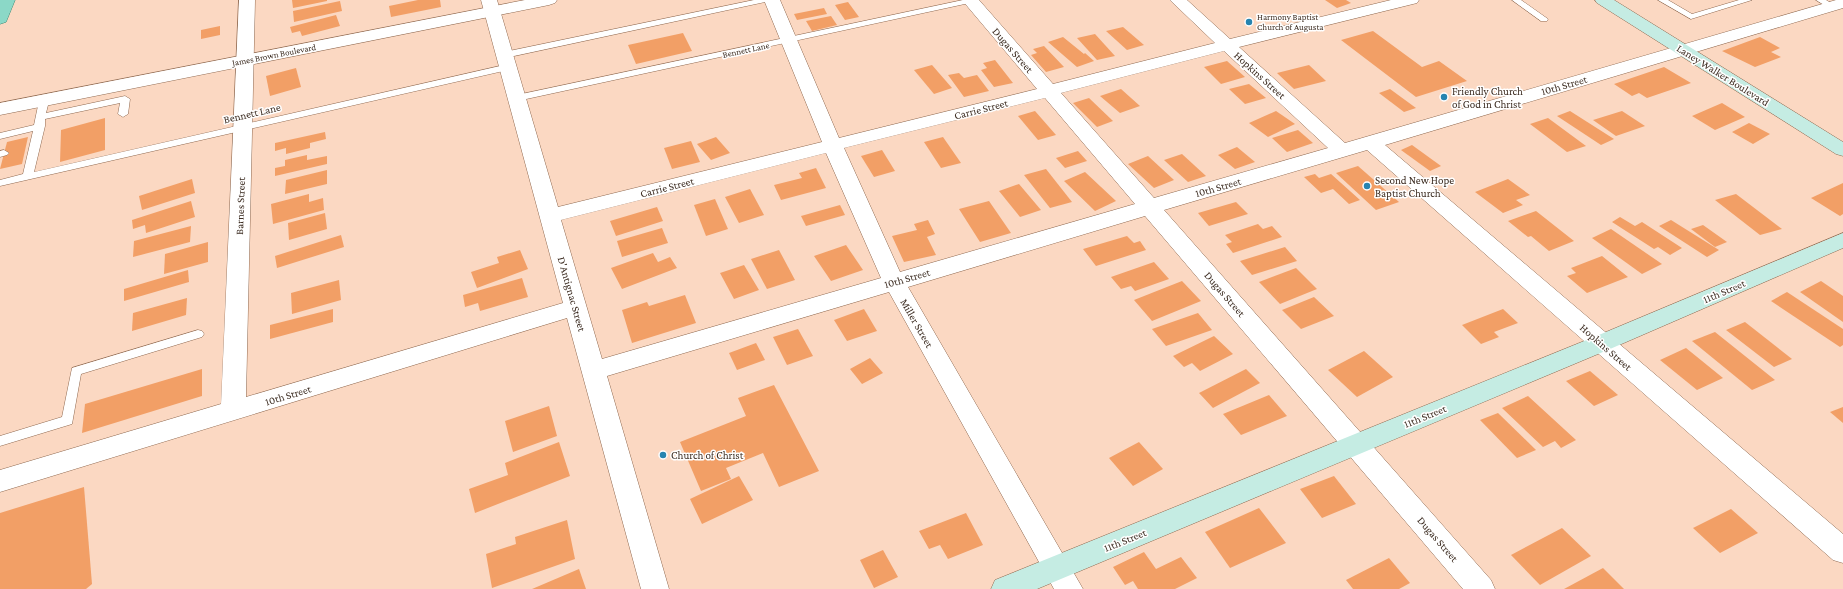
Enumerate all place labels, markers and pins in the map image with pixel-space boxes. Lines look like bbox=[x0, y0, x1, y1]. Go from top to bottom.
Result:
place label: Harmony Baptist Church of Augusta bbox=[1257, 12, 1324, 32]
marker: Harmony Baptist Church of Augusta bbox=[1244, 17, 1254, 27]
place label: Friendly Church of God in Christ bbox=[1452, 85, 1523, 110]
marker: Friendly Church of God in Christ bbox=[1439, 92, 1449, 102]
place label: Second New Hope Baptist Church bbox=[1375, 174, 1454, 200]
marker: Second New Hope Baptist Church bbox=[1362, 181, 1372, 191]
place label: Church of Christ bbox=[671, 449, 744, 461]
marker: Church of Christ bbox=[658, 450, 668, 460]

